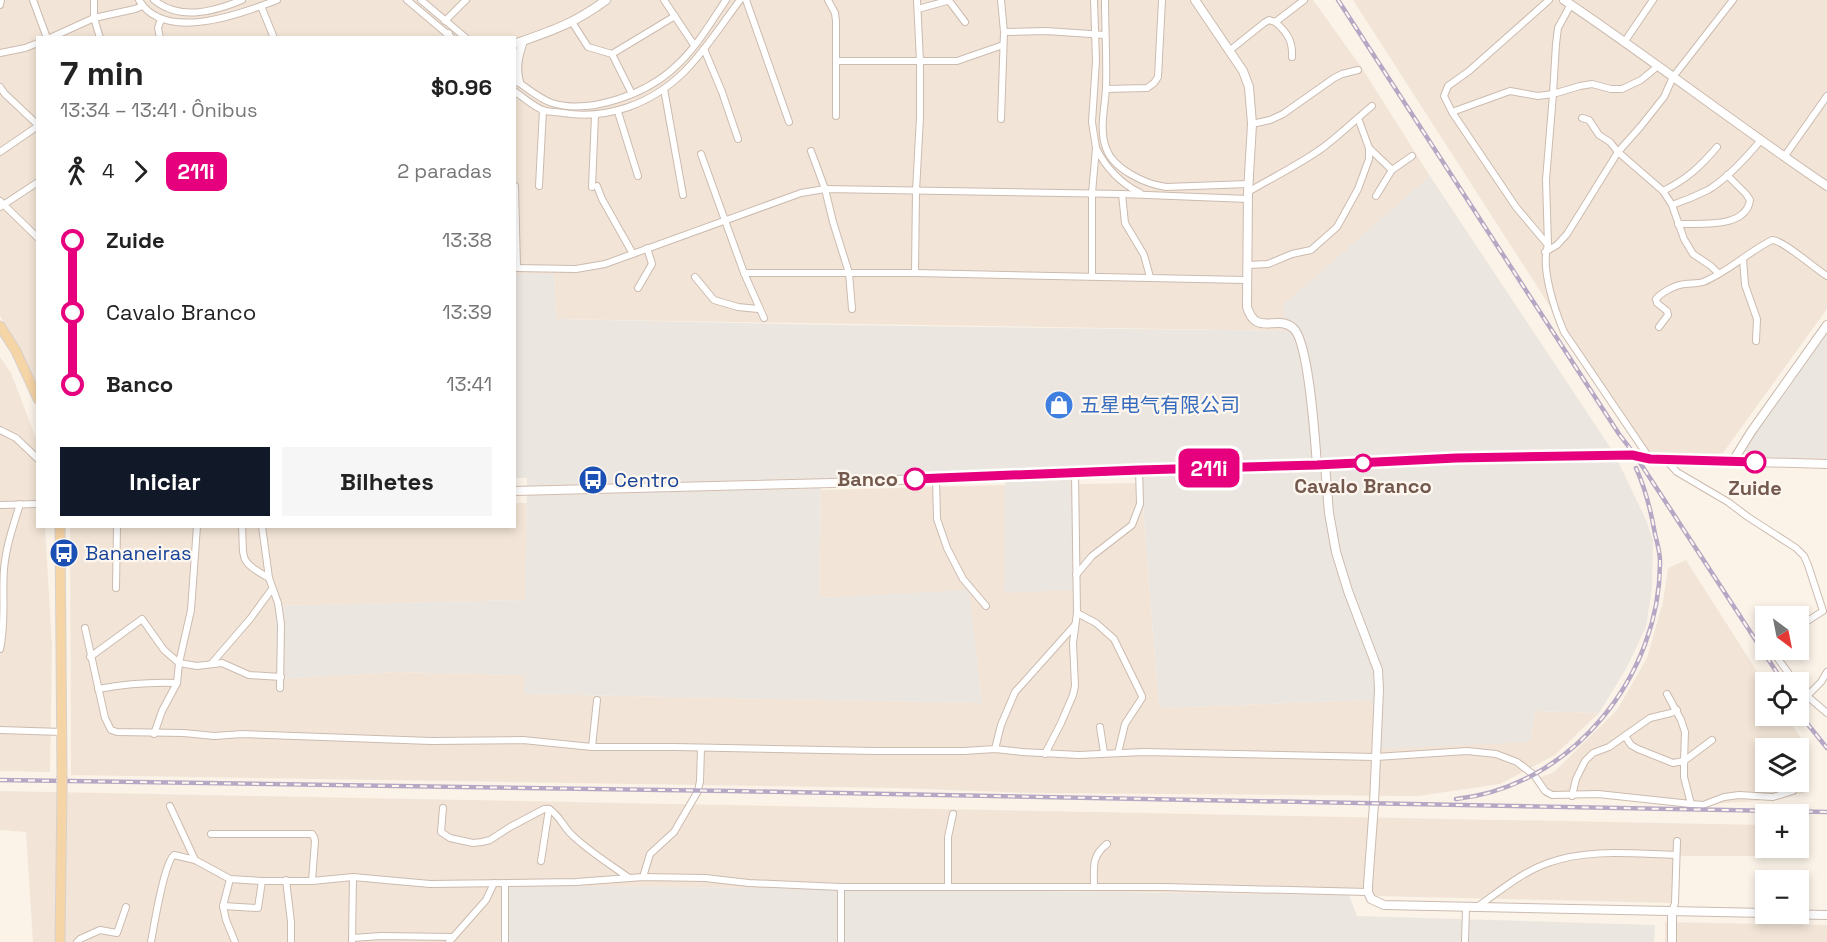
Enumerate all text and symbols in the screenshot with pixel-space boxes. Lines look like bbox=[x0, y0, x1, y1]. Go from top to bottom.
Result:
text: 7 min bbox=[60, 53, 144, 95]
text: $0.96 bbox=[431, 73, 492, 101]
text: 13:34 – 13:41 · Ônibus bbox=[60, 97, 257, 123]
icon: walk bbox=[60, 155, 93, 188]
icon: forward bbox=[124, 155, 157, 188]
text: 4 bbox=[102, 158, 115, 184]
text: 211i bbox=[178, 158, 215, 185]
text: 2 paradas bbox=[397, 158, 492, 184]
text: Zuide bbox=[106, 226, 165, 254]
text: 13:38 bbox=[442, 227, 492, 253]
text: Cavalo Branco bbox=[106, 298, 256, 326]
text: 13:39 bbox=[442, 299, 492, 325]
text: Banco bbox=[106, 370, 173, 398]
text: 13:41 bbox=[446, 371, 492, 397]
shop icon: 五星电气有限公司 bbox=[1043, 389, 1075, 421]
place label: 五星电气有限公司 bbox=[1080, 392, 1240, 418]
button: Iniciar bbox=[60, 447, 270, 516]
button: Bilhetes bbox=[282, 447, 492, 516]
line badge: 211i bbox=[1167, 448, 1251, 488]
marker: Zuide bbox=[1744, 451, 1766, 473]
marker: Cavalo Branco bbox=[1354, 454, 1372, 472]
text: 211i bbox=[1190, 455, 1228, 482]
bus stop icon: Centro bbox=[577, 464, 609, 496]
place label: Banco bbox=[837, 466, 898, 492]
place label: Centro bbox=[614, 467, 679, 493]
marker: Banco bbox=[904, 468, 926, 490]
place label: Cavalo Branco bbox=[1294, 473, 1432, 499]
place label: Zuide bbox=[1728, 475, 1782, 501]
bus stop icon: Bananeiras bbox=[48, 537, 80, 569]
place label: Bananeiras bbox=[85, 540, 192, 566]
north arrow bbox=[1755, 606, 1809, 660]
map controls bbox=[1755, 606, 1809, 924]
button: locate bbox=[1755, 672, 1809, 726]
button: layers bbox=[1755, 738, 1809, 792]
button: + bbox=[1755, 804, 1809, 858]
button: − bbox=[1755, 870, 1809, 924]

